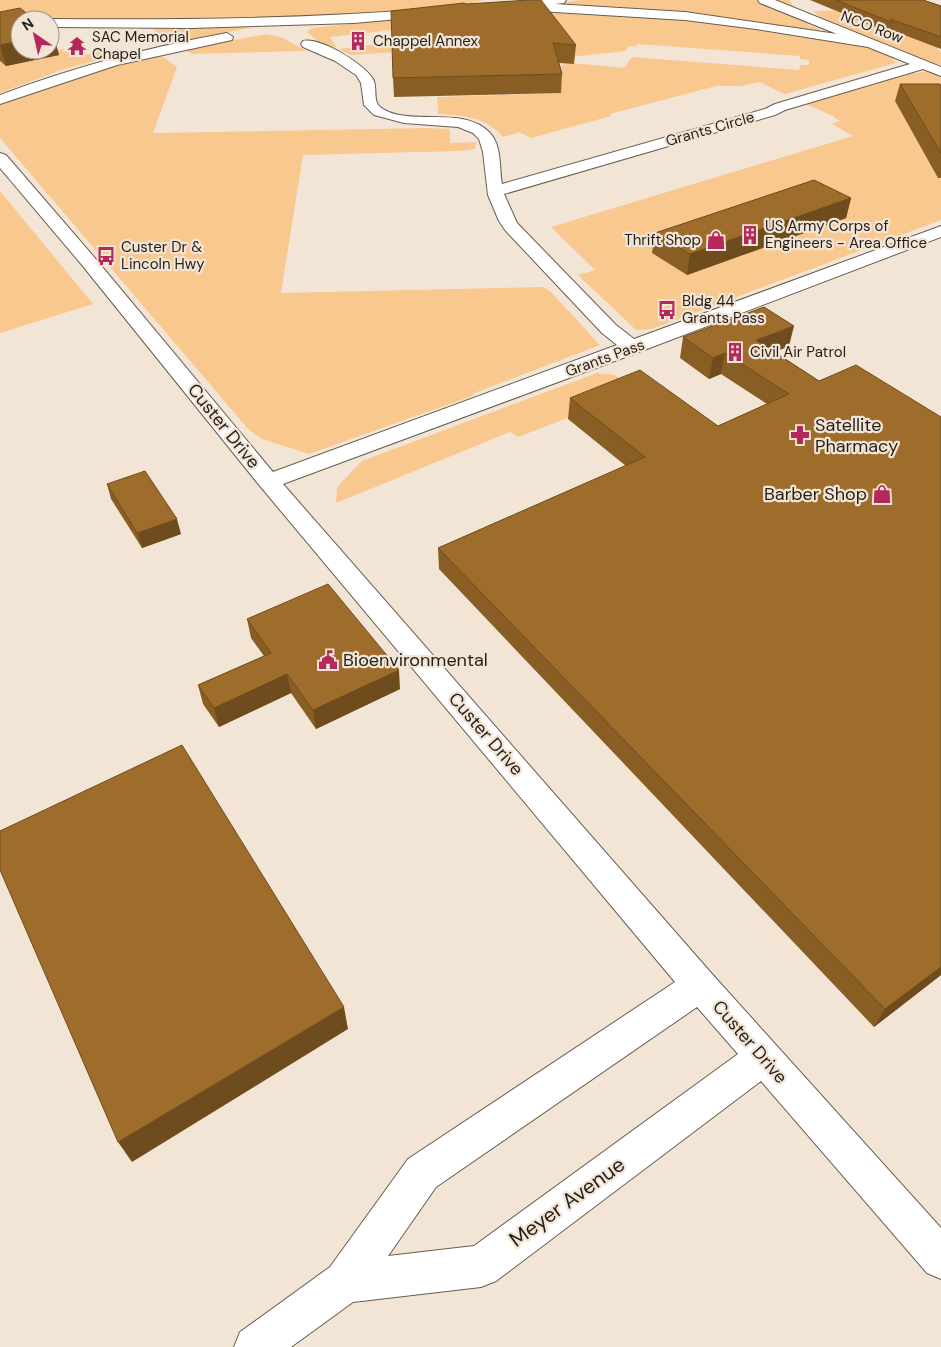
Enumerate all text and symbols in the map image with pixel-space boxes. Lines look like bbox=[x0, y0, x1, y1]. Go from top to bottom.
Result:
street label: NCO Row bbox=[838, 6, 907, 48]
north arrow bbox=[10, 10, 60, 60]
text: N bbox=[18, 14, 37, 35]
place label: SAC Memorial Chapel bbox=[92, 27, 189, 64]
building icon: Chappel Annex bbox=[347, 30, 369, 52]
place label: Chappel Annex bbox=[373, 31, 479, 51]
temple icon: SAC Memorial Chapel bbox=[66, 35, 88, 57]
street label: Grants Circle bbox=[663, 107, 757, 151]
place label: US Army Corps of Engineers - Area Office bbox=[765, 216, 927, 253]
building icon: US Army Corps of Engineers - Area Office bbox=[739, 224, 761, 246]
shop icon: Thrift Shop bbox=[705, 229, 727, 251]
place label: Thrift Shop bbox=[624, 230, 701, 250]
place label: Custer Dr & Lincoln Hwy bbox=[121, 237, 205, 274]
bus stop icon: Custer Dr & Lincoln Hwy bbox=[95, 245, 117, 267]
place label: Bldg 44 Grants Pass bbox=[682, 291, 765, 328]
bus stop icon: Bldg 44 Grants Pass bbox=[656, 299, 678, 321]
street label: Grants Pass bbox=[563, 334, 647, 382]
building icon: Civil Air Patrol bbox=[724, 341, 746, 363]
place label: Civil Air Patrol bbox=[750, 342, 846, 362]
street label: Custer Drive bbox=[182, 378, 266, 474]
place label: Satellite Pharmacy bbox=[815, 413, 898, 458]
pharmacy icon: Satellite Pharmacy bbox=[789, 424, 811, 446]
place label: Barber Shop bbox=[764, 482, 867, 506]
shop icon: Barber Shop bbox=[871, 483, 893, 505]
place label: Bioenvironmental bbox=[343, 648, 488, 672]
public building icon: Bioenvironmental bbox=[317, 649, 339, 671]
street label: Custer Drive bbox=[443, 687, 529, 781]
street label: Custer Drive bbox=[707, 995, 793, 1089]
street label: Meyer Avenue bbox=[504, 1151, 631, 1253]

